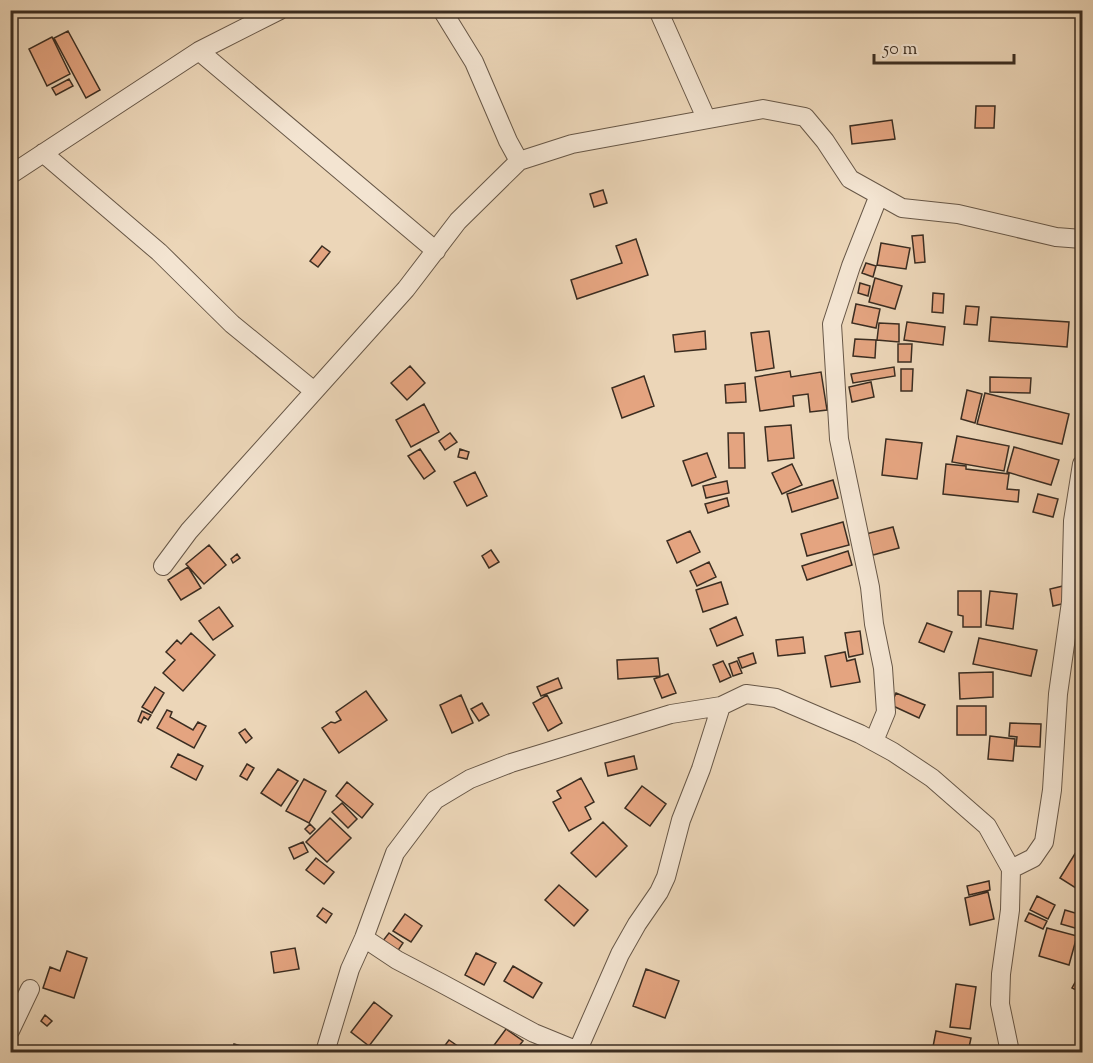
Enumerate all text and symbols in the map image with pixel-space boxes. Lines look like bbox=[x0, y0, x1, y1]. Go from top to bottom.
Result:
scale bar bbox=[874, 27, 1014, 65]
text: 50 m bbox=[882, 37, 918, 63]

